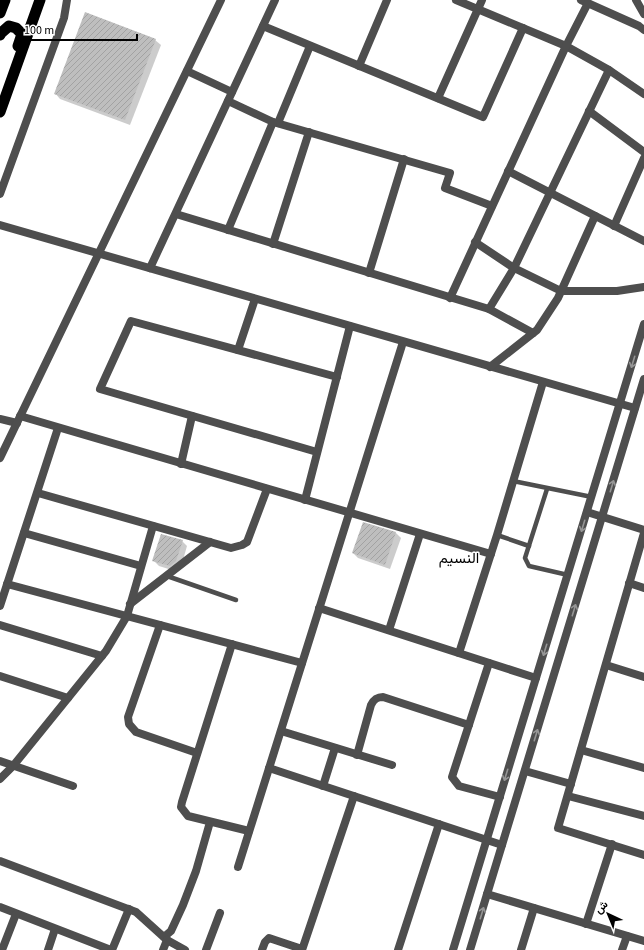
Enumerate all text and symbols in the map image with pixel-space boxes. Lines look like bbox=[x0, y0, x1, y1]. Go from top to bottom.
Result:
scale bar bbox=[18, 16, 137, 42]
text: 100 m bbox=[24, 22, 54, 39]
one-way arrow bbox=[629, 355, 636, 368]
one-way arrow bbox=[608, 480, 616, 492]
one-way arrow bbox=[579, 519, 586, 532]
district label: النسيم bbox=[439, 548, 479, 569]
one-way arrow bbox=[571, 604, 578, 617]
one-way arrow bbox=[541, 644, 548, 657]
one-way arrow bbox=[533, 728, 540, 741]
one-way arrow bbox=[502, 768, 510, 780]
north arrow bbox=[588, 894, 628, 934]
text: ش bbox=[591, 897, 611, 917]
one-way arrow bbox=[479, 906, 486, 919]

